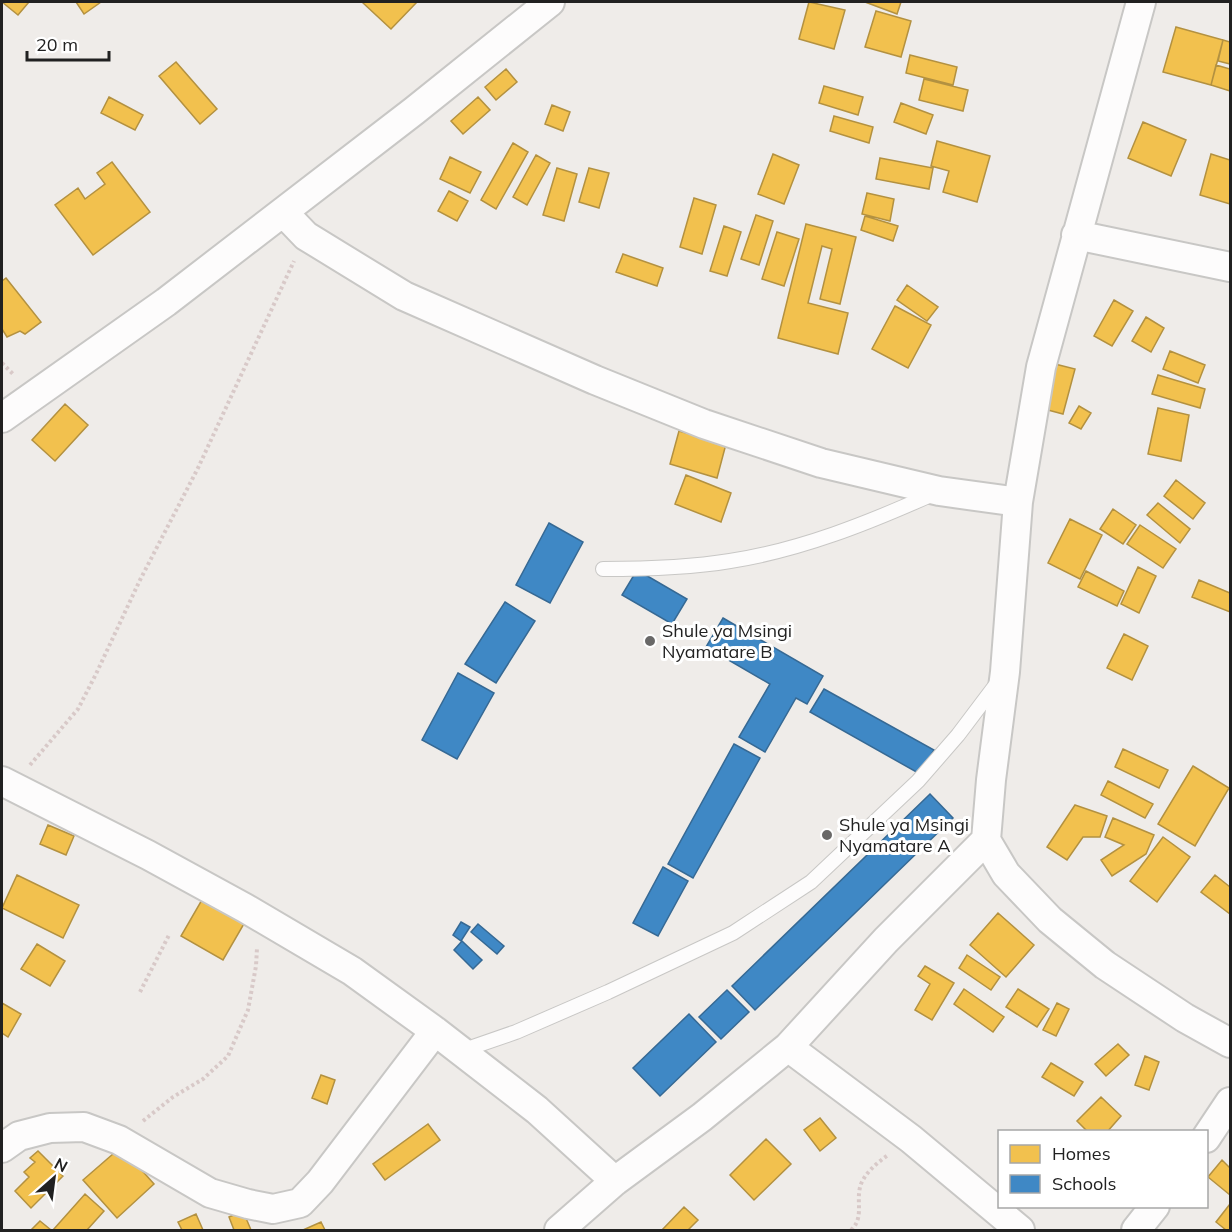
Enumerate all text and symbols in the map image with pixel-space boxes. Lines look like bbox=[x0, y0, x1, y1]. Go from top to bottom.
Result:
scale bar bbox=[27, 24, 110, 62]
text: 20 m bbox=[36, 33, 78, 56]
place label: Shule ya Msingi Nyamatare B bbox=[662, 619, 792, 663]
marker: Shule ya Msingi Nyamatare B bbox=[643, 634, 657, 648]
place label: Shule ya Msingi Nyamatare A bbox=[839, 813, 969, 857]
marker: Shule ya Msingi Nyamatare A bbox=[820, 828, 834, 842]
legend bbox=[998, 1130, 1208, 1208]
text: Homes bbox=[1052, 1142, 1111, 1165]
north arrow bbox=[24, 1148, 84, 1208]
text: N bbox=[51, 1153, 71, 1176]
text: Schools bbox=[1052, 1172, 1117, 1195]

